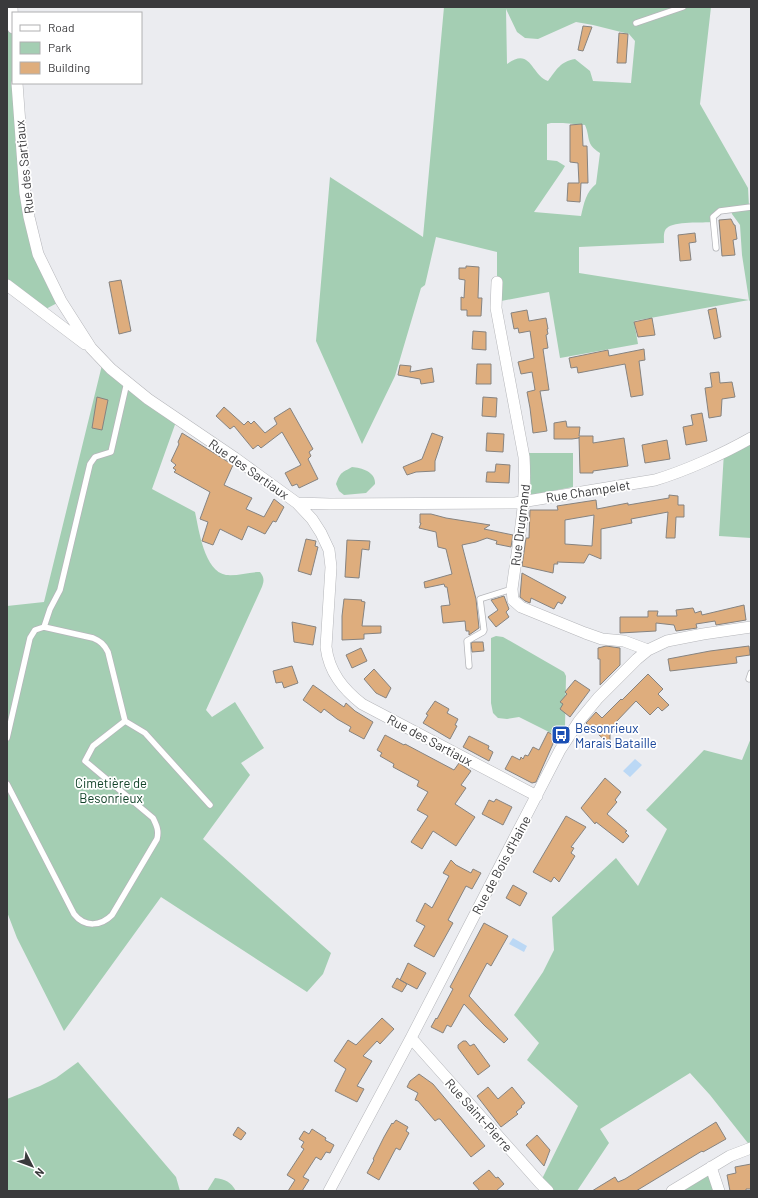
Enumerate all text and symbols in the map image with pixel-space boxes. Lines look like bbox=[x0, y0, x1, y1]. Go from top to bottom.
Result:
legend bbox=[12, 12, 142, 84]
text: Road bbox=[48, 20, 75, 34]
text: Park bbox=[48, 40, 72, 54]
text: Building bbox=[48, 60, 90, 74]
street label: Rue des Sartiaux bbox=[11, 119, 37, 215]
street label: Rue des Sartiaux bbox=[206, 435, 292, 503]
street label: Rue Champelet bbox=[545, 476, 631, 506]
street label: Rue Drugmand bbox=[507, 483, 533, 567]
street label: Rue des Sartiaux bbox=[385, 711, 475, 769]
place label: Besonrieux Marais Bataille bbox=[575, 720, 657, 751]
bus stop icon: Besonrieux Marais Bataille bbox=[550, 724, 572, 746]
park label: Cimetière de Besonrieux bbox=[75, 775, 147, 806]
street label: Rue de Bois d'Haine bbox=[468, 813, 534, 917]
street label: Rue Saint-Pierre bbox=[442, 1075, 516, 1155]
north arrow bbox=[12, 1146, 52, 1186]
text: N bbox=[33, 1166, 47, 1180]

